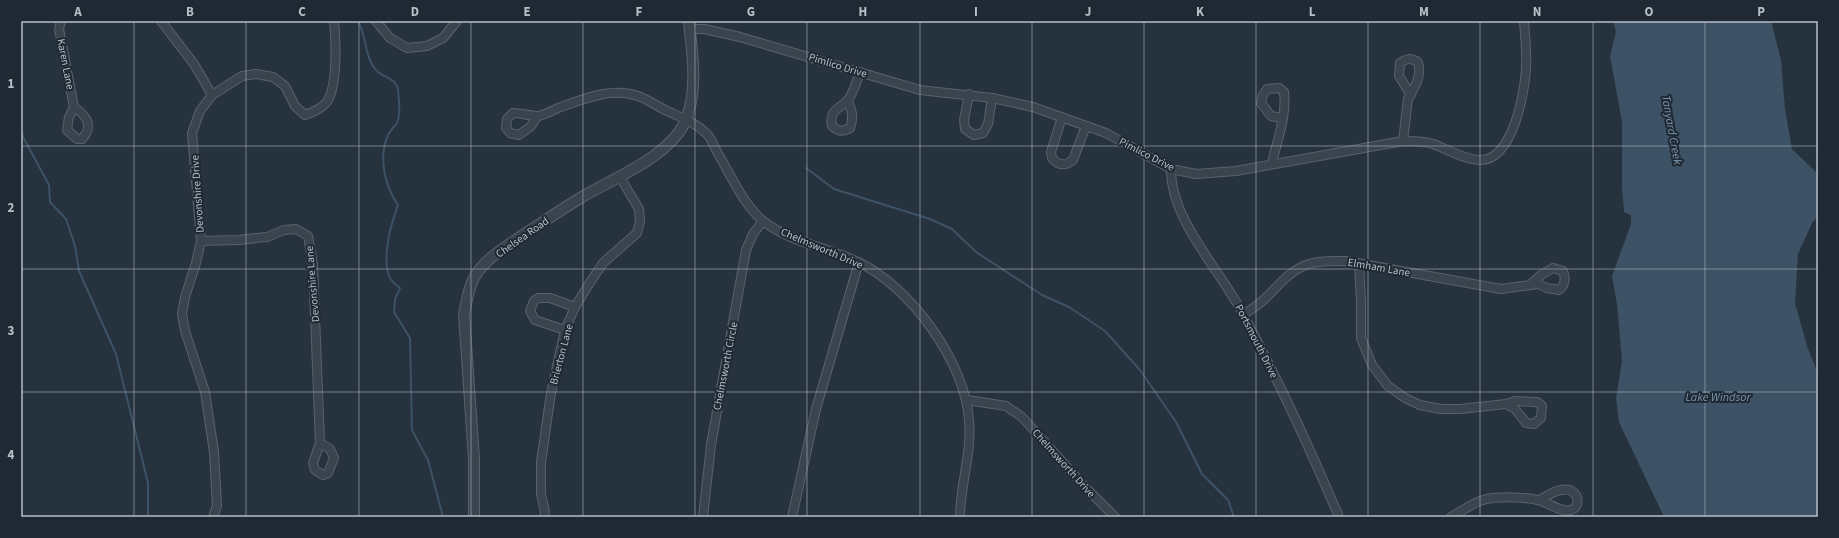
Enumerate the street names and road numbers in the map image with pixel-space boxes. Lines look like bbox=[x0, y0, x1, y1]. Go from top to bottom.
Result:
street label: Karen Lane bbox=[53, 37, 78, 91]
street label: Pimlico Drive bbox=[807, 49, 869, 82]
street label: Pimlico Drive bbox=[1116, 134, 1178, 175]
street label: Devonshire Drive bbox=[187, 154, 208, 233]
street label: Chelsea Road bbox=[493, 214, 552, 261]
street label: Chelmsworth Drive bbox=[779, 224, 866, 273]
street label: Devonshire Lane bbox=[302, 245, 323, 323]
street label: Elmham Lane bbox=[1347, 255, 1412, 280]
street label: Portsmouth Drive bbox=[1232, 302, 1282, 381]
street label: Chelmsworth Circle bbox=[710, 320, 742, 412]
street label: Brierton Lane bbox=[546, 322, 577, 386]
street label: Chelmsworth Drive bbox=[1029, 426, 1099, 501]

